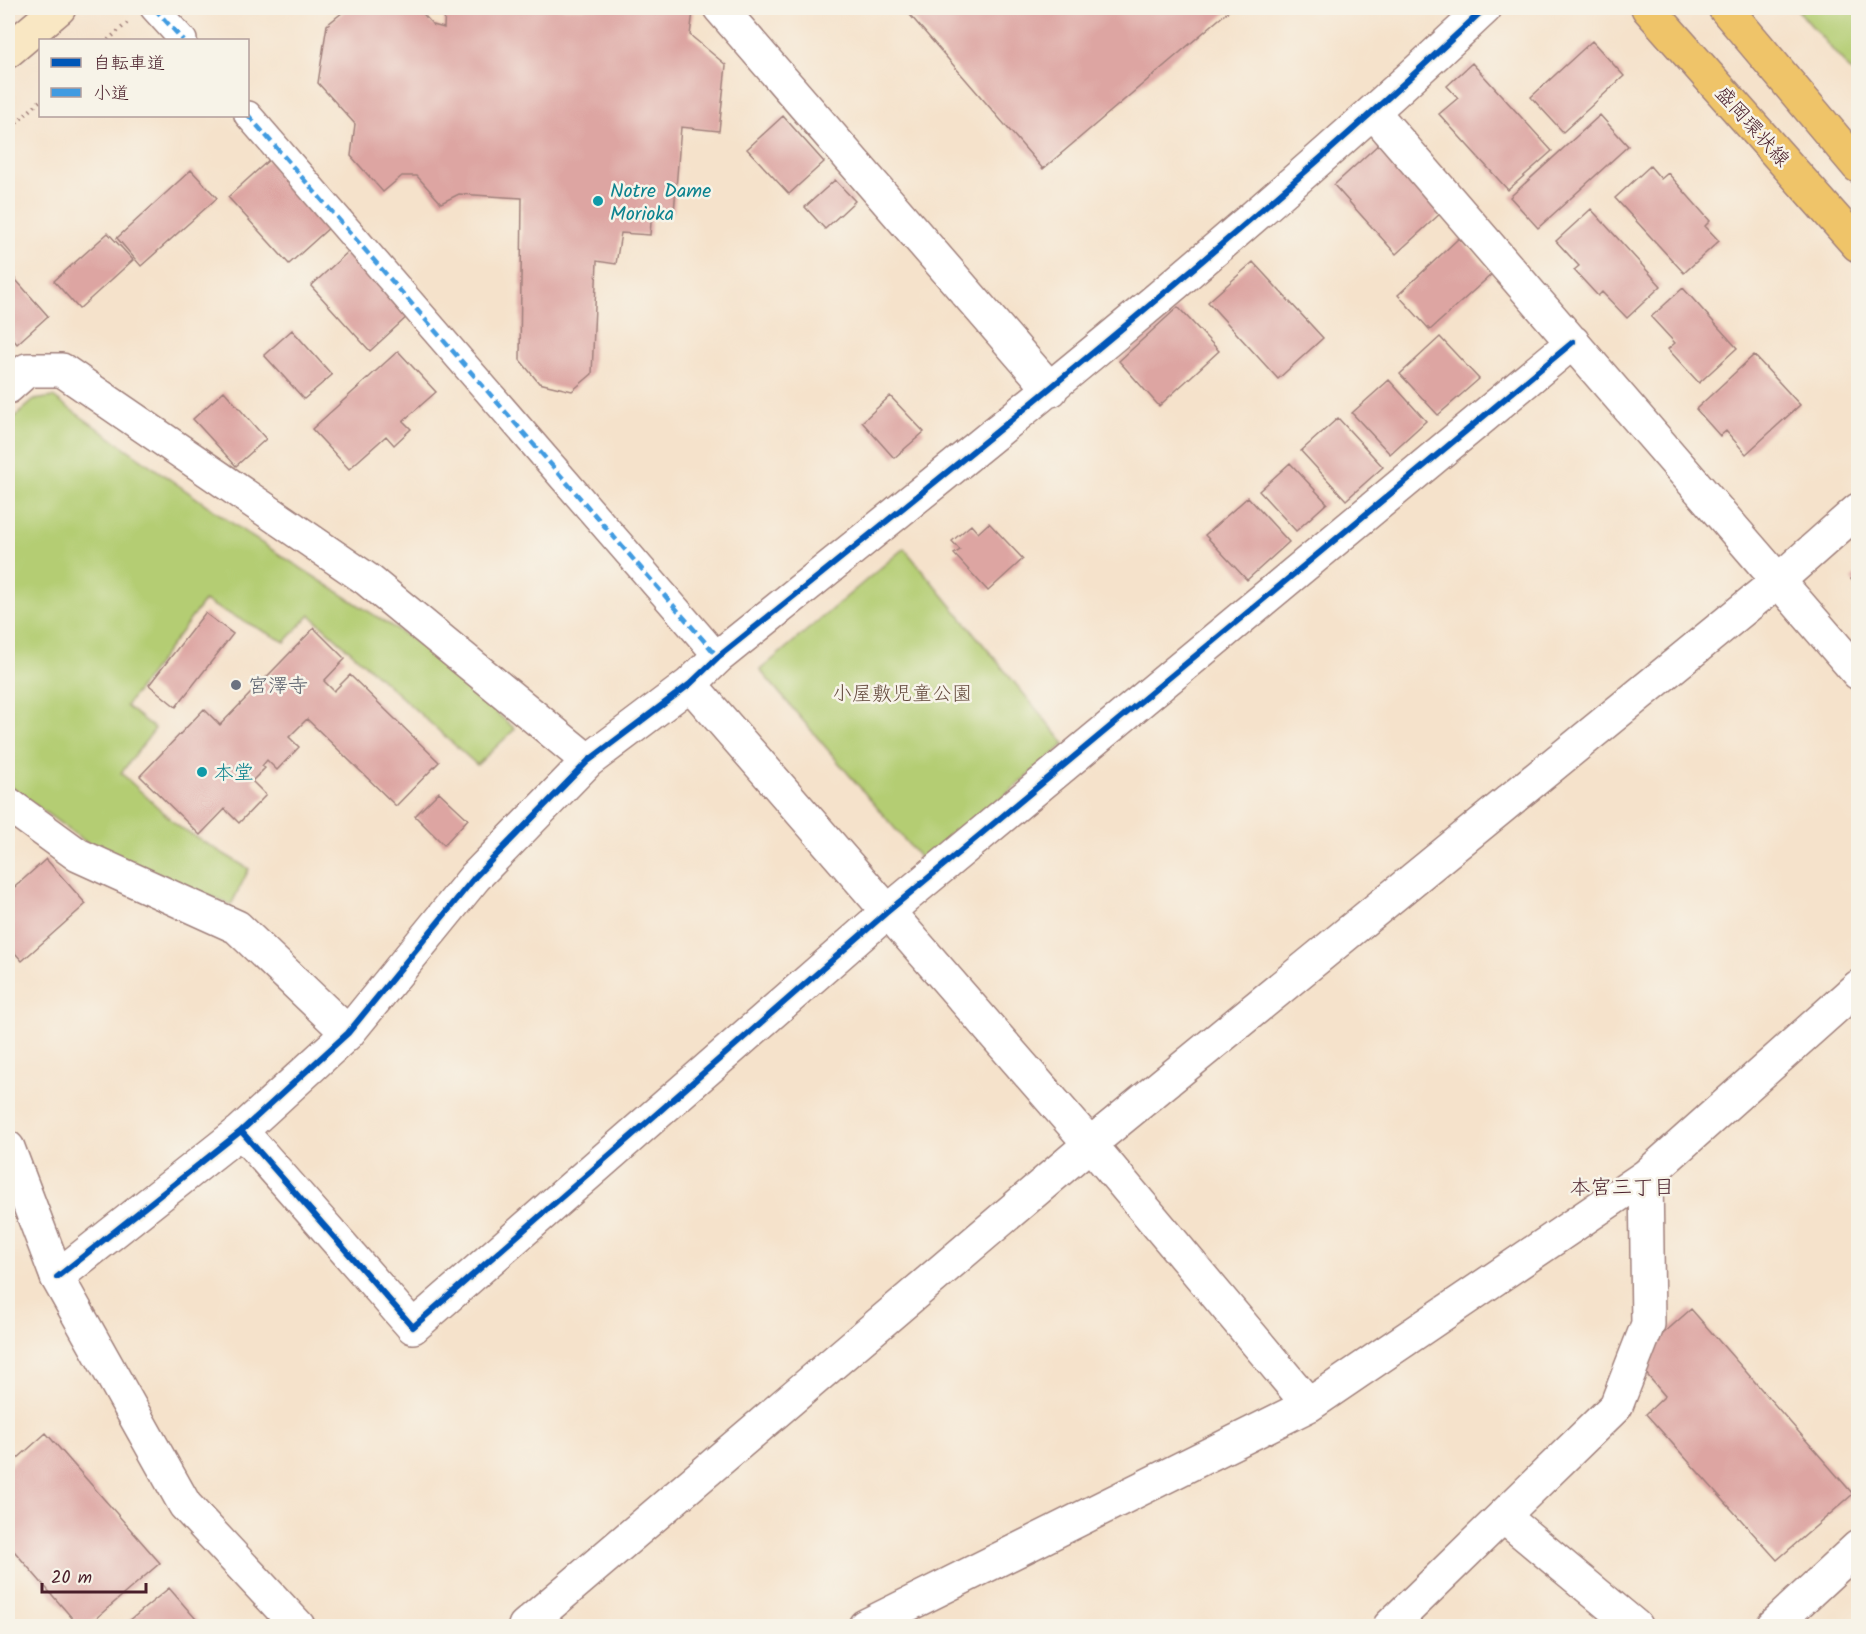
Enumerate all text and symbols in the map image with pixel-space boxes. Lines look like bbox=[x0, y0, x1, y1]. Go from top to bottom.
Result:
legend bbox=[39, 39, 249, 117]
text: 自転車道 bbox=[93, 50, 165, 79]
street label: 盛岡環状線 bbox=[1706, 79, 1797, 175]
text: 小道 bbox=[93, 80, 129, 109]
place label: Notre Dame Morioka bbox=[610, 176, 711, 231]
marker: Notre Dame Morioka bbox=[591, 194, 605, 208]
place label: 宮澤寺 bbox=[248, 671, 308, 703]
marker: 宮澤寺 bbox=[229, 678, 243, 692]
park label: 小屋敷児童公園 bbox=[832, 679, 972, 711]
place label: 本堂 bbox=[214, 758, 254, 790]
marker: 本堂 bbox=[195, 765, 209, 779]
district label: 本宮三丁目 bbox=[1570, 1172, 1675, 1205]
scale bar bbox=[42, 1556, 146, 1594]
text: 20 m bbox=[51, 1564, 92, 1593]

